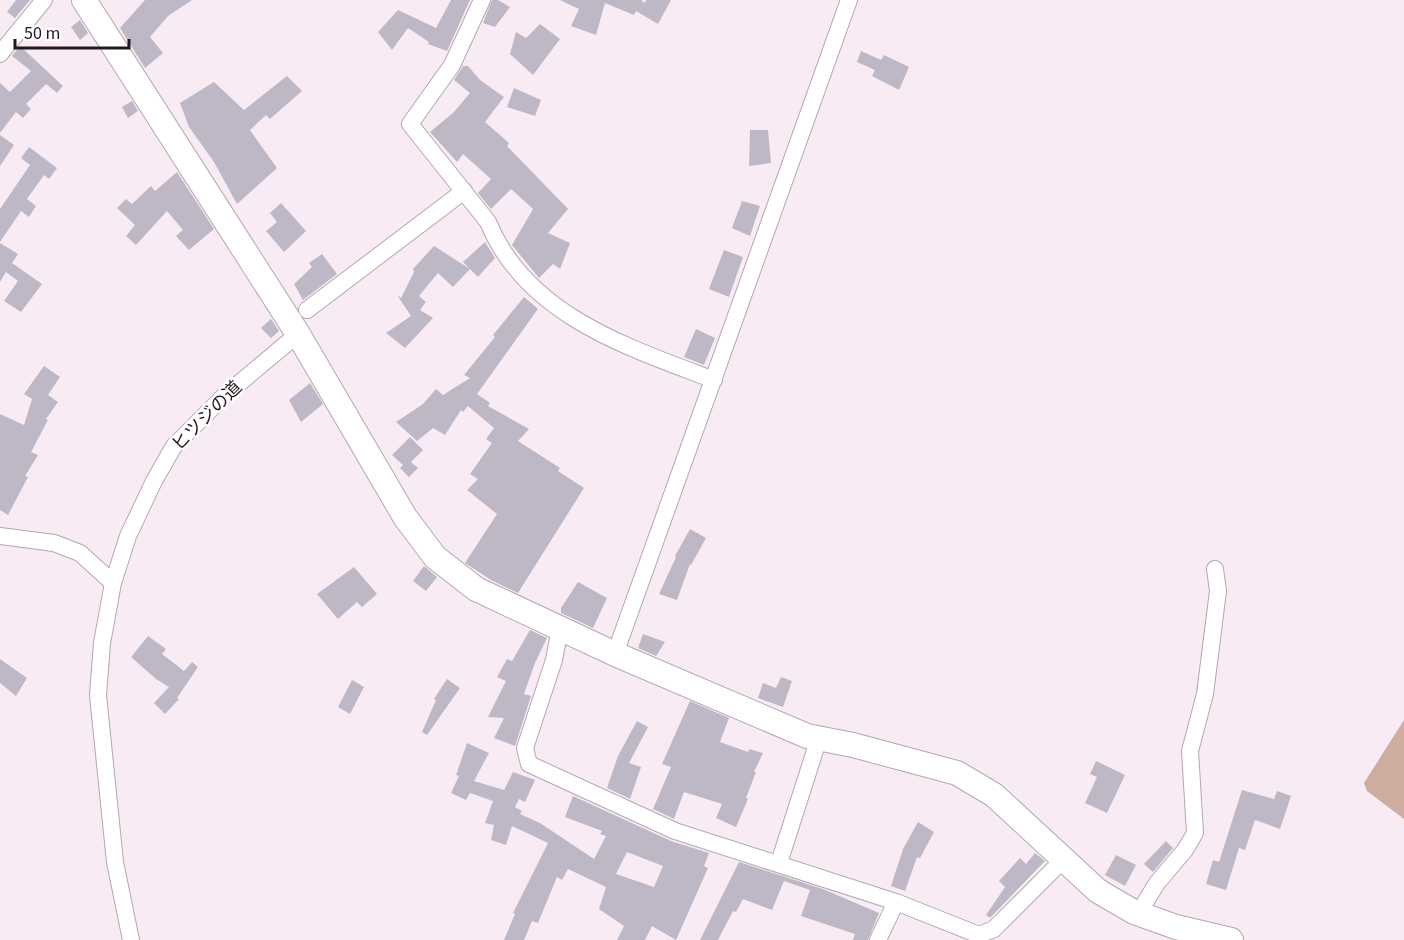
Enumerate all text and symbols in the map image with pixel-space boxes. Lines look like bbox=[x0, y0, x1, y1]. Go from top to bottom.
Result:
scale bar bbox=[15, 12, 129, 50]
text: 50 m bbox=[24, 21, 60, 46]
street label: ヒツジの道 bbox=[166, 375, 248, 457]

